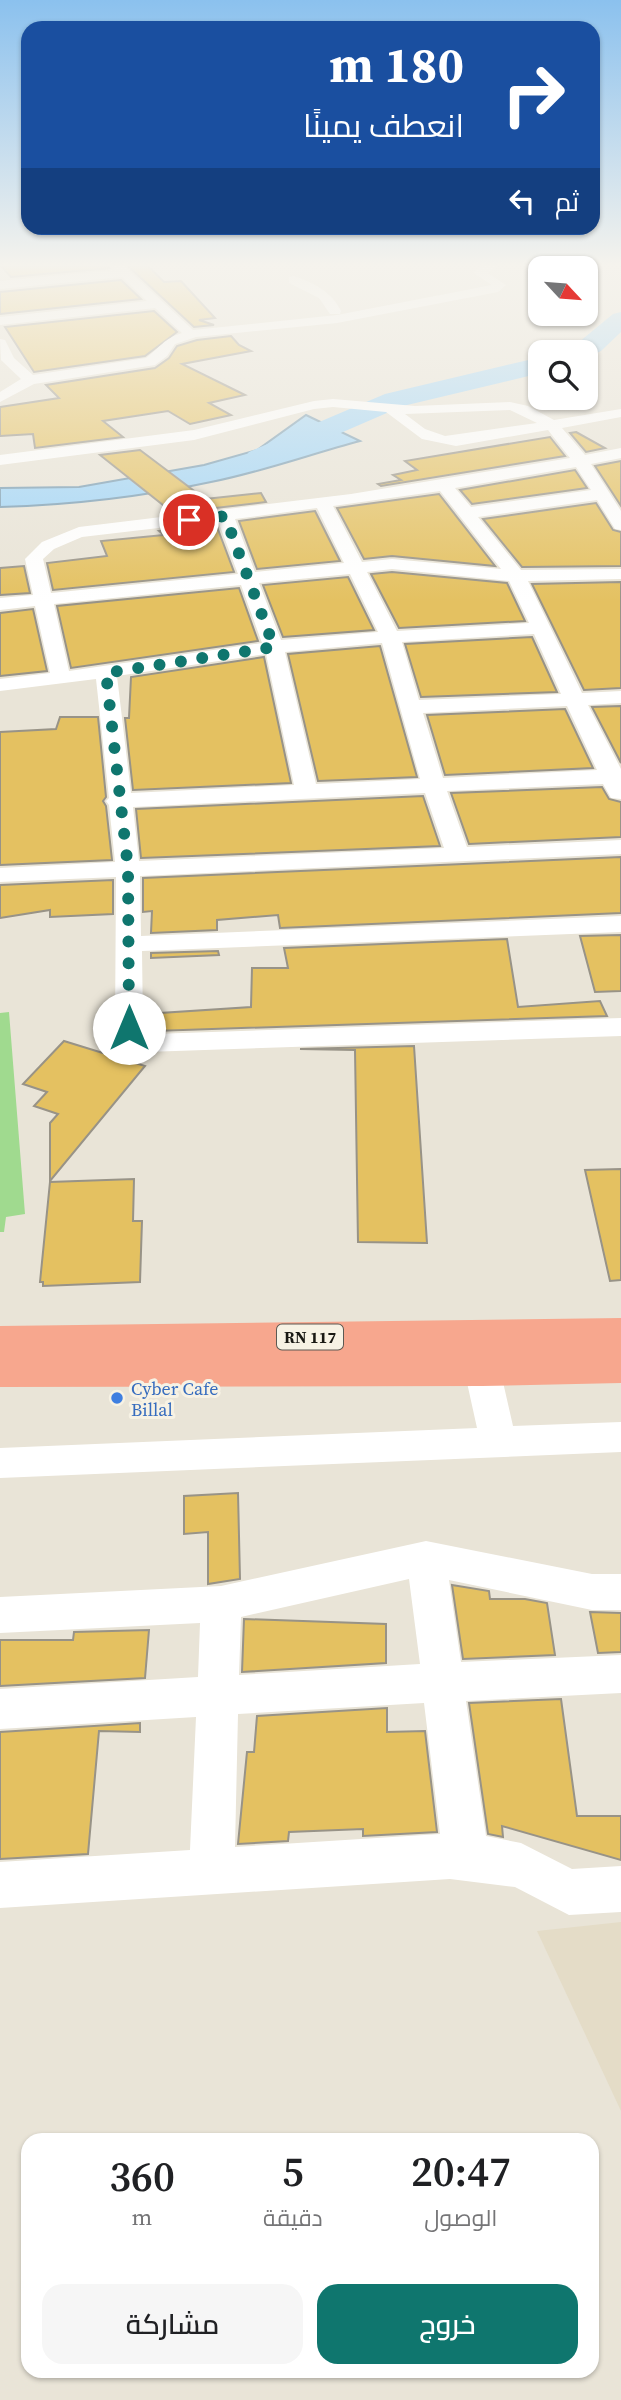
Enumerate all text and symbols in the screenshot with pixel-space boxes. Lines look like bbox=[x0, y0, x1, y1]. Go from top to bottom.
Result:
text: 180 m bbox=[329, 31, 464, 98]
icon: right bbox=[488, 49, 579, 140]
text: انعطف يمينًا bbox=[303, 104, 464, 148]
icon: left bbox=[503, 182, 541, 220]
text: ثم bbox=[555, 184, 579, 220]
north arrow bbox=[528, 256, 598, 326]
map controls bbox=[528, 256, 598, 410]
button: search bbox=[528, 340, 598, 410]
pin bbox=[159, 490, 219, 550]
icon: arrive bbox=[170, 501, 208, 539]
position arrow bbox=[92, 991, 166, 1065]
road number: RN 117 bbox=[277, 1324, 343, 1350]
place label: Cyber Cafe Billal bbox=[131, 1376, 218, 1422]
marker: Cyber Cafe Billal bbox=[109, 1390, 125, 1406]
text: 5 bbox=[282, 2142, 304, 2200]
text: 20:47 bbox=[411, 2142, 511, 2200]
text: 360 bbox=[109, 2147, 175, 2205]
text: m bbox=[132, 2201, 152, 2233]
text: دقيقة bbox=[263, 2202, 323, 2234]
text: الوصول bbox=[424, 2202, 498, 2234]
button: مشاركة bbox=[42, 2284, 303, 2364]
button: خروج bbox=[317, 2284, 578, 2364]

